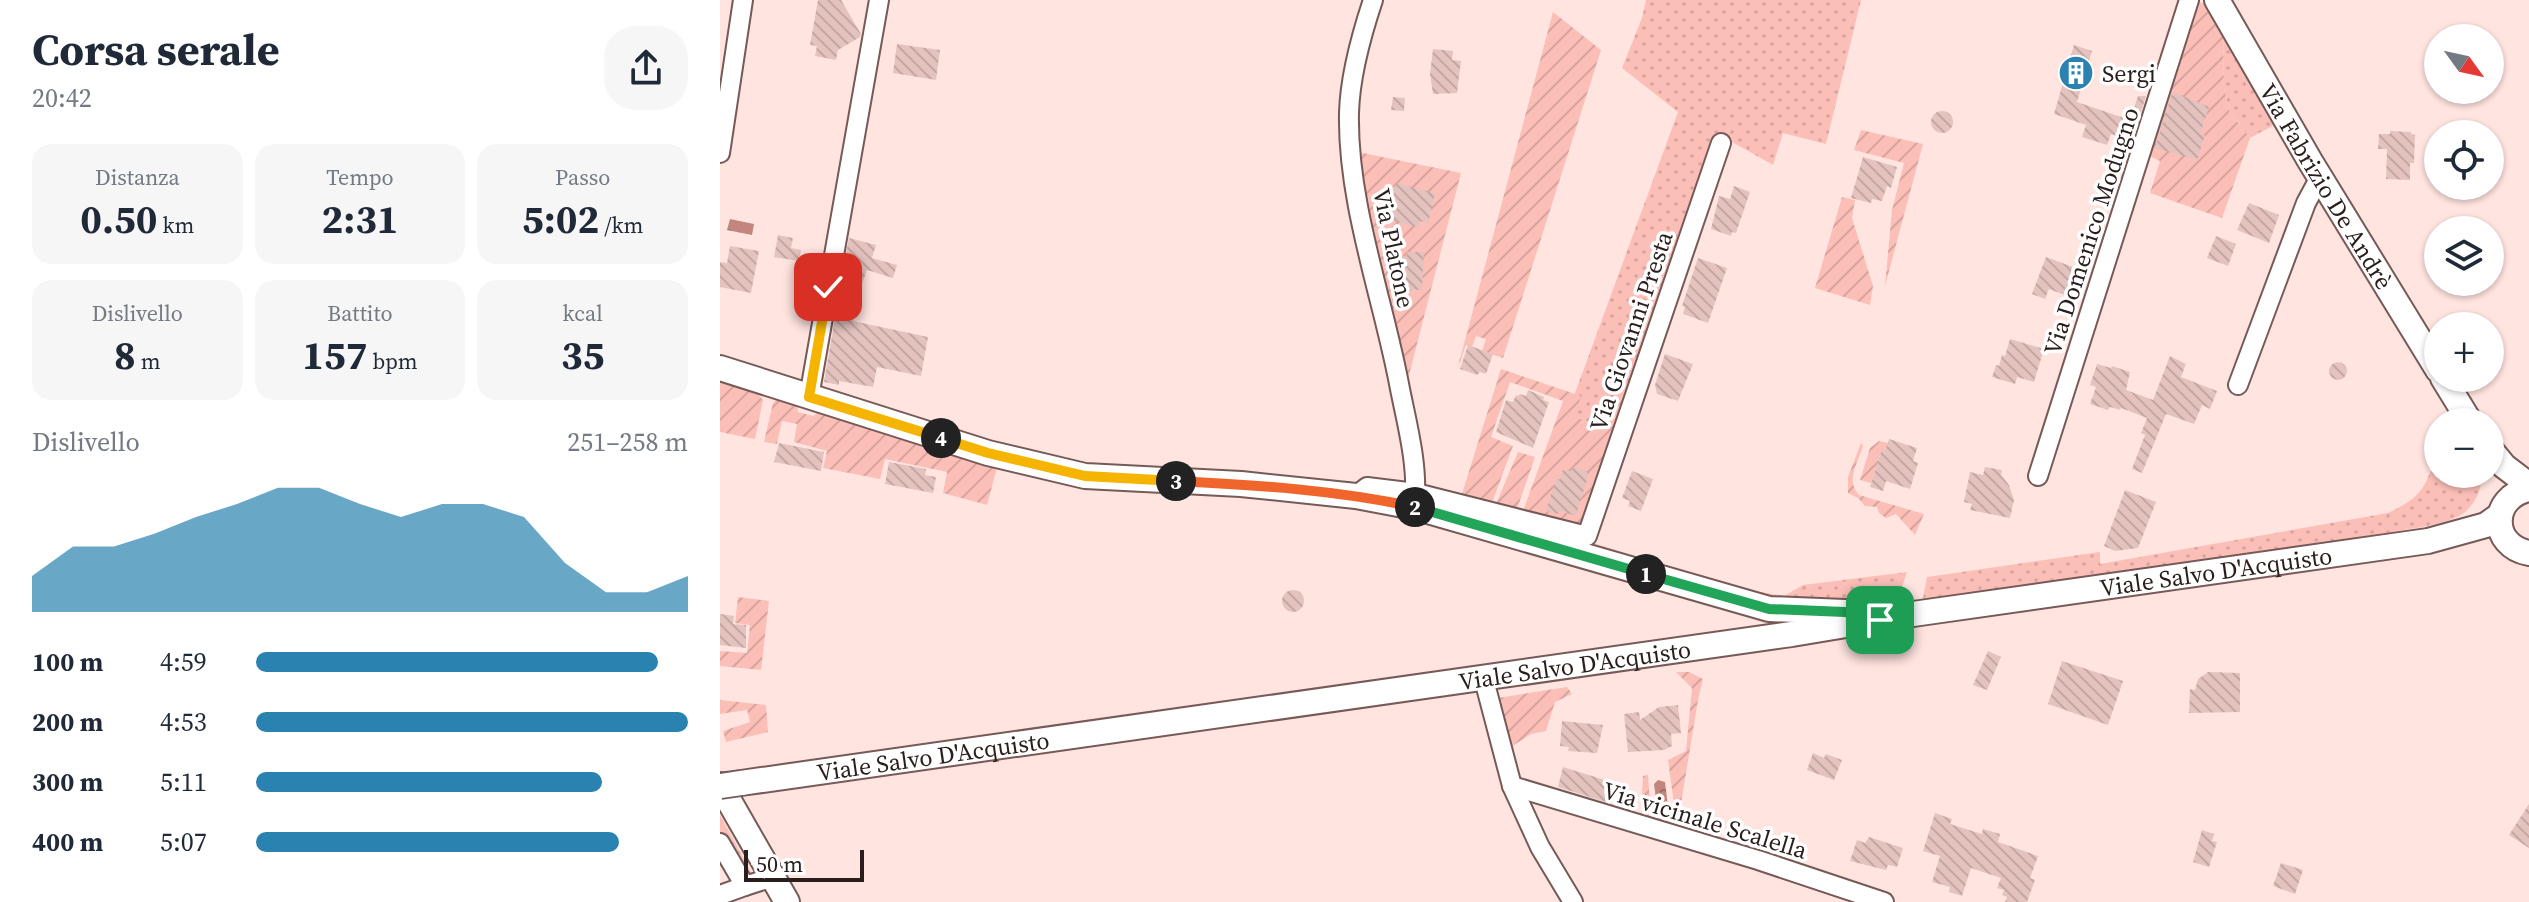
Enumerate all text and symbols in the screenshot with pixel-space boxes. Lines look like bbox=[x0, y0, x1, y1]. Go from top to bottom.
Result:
text: Corsa serale bbox=[32, 19, 280, 80]
north arrow bbox=[2424, 24, 2504, 104]
map controls bbox=[2424, 24, 2504, 488]
button: share bbox=[604, 26, 688, 110]
building icon: Sergi bbox=[2057, 54, 2095, 92]
place label: Sergi bbox=[2102, 57, 2156, 90]
street label: Via Fabrizio De Andrè bbox=[2252, 77, 2401, 295]
text: 20:42 bbox=[32, 80, 92, 116]
street label: Via Domenico Modugno bbox=[2035, 103, 2147, 359]
button: locate bbox=[2424, 120, 2504, 200]
text: Distanza bbox=[95, 162, 180, 192]
text: Tempo bbox=[326, 162, 394, 192]
text: Passo bbox=[555, 162, 610, 192]
street label: Via Platone bbox=[1365, 185, 1423, 311]
text: 0.50 bbox=[80, 192, 157, 246]
text: 2:31 bbox=[321, 192, 399, 246]
text: 5:02 bbox=[522, 192, 599, 246]
text: km bbox=[157, 210, 194, 240]
text: /km bbox=[599, 210, 643, 240]
button: layers bbox=[2424, 216, 2504, 296]
street label: Via Giovanni Presta bbox=[1581, 226, 1681, 435]
pin bbox=[794, 253, 862, 321]
icon: check bbox=[806, 265, 850, 309]
text: Dislivello bbox=[92, 298, 183, 328]
text: Battito bbox=[327, 298, 393, 328]
text: kcal bbox=[563, 298, 603, 328]
button: + bbox=[2424, 312, 2504, 392]
text: 8 bbox=[114, 328, 136, 382]
text: 157 bbox=[302, 328, 367, 382]
text: 35 bbox=[561, 328, 604, 382]
text: m bbox=[136, 346, 161, 376]
text: bpm bbox=[367, 346, 418, 376]
button: − bbox=[2424, 408, 2504, 488]
pin: 4 bbox=[921, 418, 961, 458]
text: 4 bbox=[935, 423, 947, 453]
text: Dislivello bbox=[32, 424, 140, 460]
text: 251–258 m bbox=[567, 424, 688, 460]
pin: 3 bbox=[1156, 461, 1196, 501]
text: 3 bbox=[1170, 466, 1182, 496]
pin: 2 bbox=[1395, 487, 1435, 527]
text: 2 bbox=[1409, 492, 1421, 522]
street label: Viale Salvo D'Acquisto bbox=[2098, 538, 2334, 604]
pin: 1 bbox=[1626, 554, 1666, 594]
text: 1 bbox=[1640, 559, 1652, 589]
pin bbox=[1846, 586, 1914, 654]
icon: arrive bbox=[1858, 598, 1902, 642]
street label: Viale Salvo D'Acquisto bbox=[1456, 632, 1693, 698]
text: 100 m bbox=[32, 644, 103, 680]
text: 4:59 bbox=[160, 644, 207, 680]
text: 200 m bbox=[32, 704, 103, 740]
text: 4:53 bbox=[160, 704, 207, 740]
street label: Viale Salvo D'Acquisto bbox=[815, 723, 1051, 789]
text: 300 m bbox=[32, 764, 103, 800]
text: 5:11 bbox=[160, 764, 207, 800]
street label: Via vicinale Scalella bbox=[1599, 773, 1812, 867]
text: 400 m bbox=[32, 824, 103, 860]
text: 5:07 bbox=[160, 824, 207, 860]
scale bar bbox=[744, 846, 864, 882]
text: 50 m bbox=[756, 849, 803, 879]

